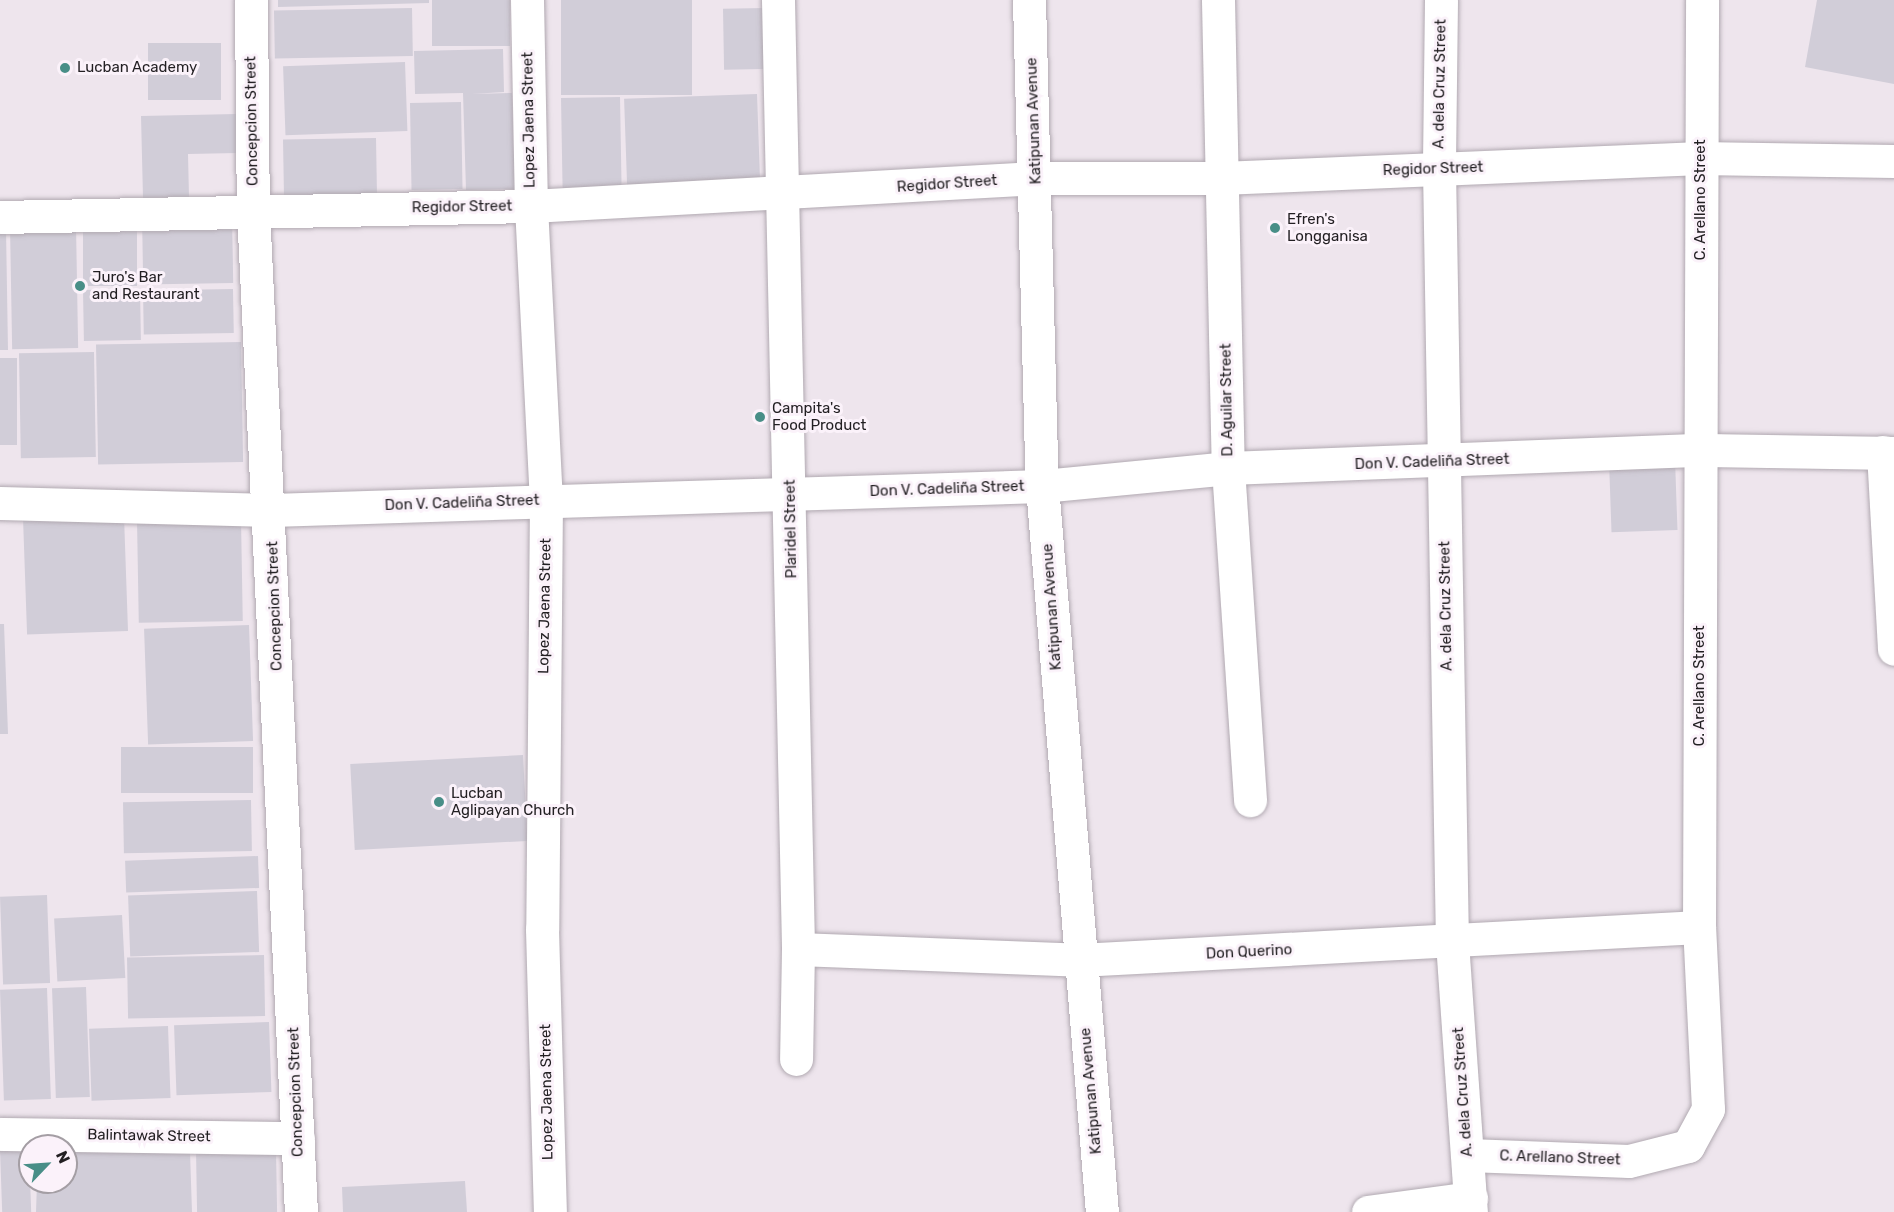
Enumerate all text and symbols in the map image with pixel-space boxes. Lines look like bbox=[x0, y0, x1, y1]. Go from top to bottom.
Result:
street label: A. dela Cruz Street bbox=[1430, 19, 1450, 149]
street label: Lopez Jaena Street bbox=[519, 52, 539, 188]
street label: Concepcion Street bbox=[242, 56, 262, 186]
street label: Katipunan Avenue bbox=[1023, 57, 1045, 185]
place label: Lucban Academy bbox=[77, 59, 198, 77]
marker: Lucban Academy bbox=[58, 61, 72, 75]
street label: C. Arellano Street bbox=[1692, 139, 1710, 261]
street label: Regidor Street bbox=[1382, 158, 1484, 180]
street label: Regidor Street bbox=[896, 171, 998, 197]
street label: Regidor Street bbox=[411, 197, 513, 217]
place label: Efren's Longganisa bbox=[1287, 210, 1368, 245]
marker: Efren's Longganisa bbox=[1268, 221, 1282, 235]
place label: Juro's Bar and Restaurant bbox=[92, 268, 200, 303]
marker: Juro's Bar and Restaurant bbox=[73, 279, 87, 293]
street label: D. Aguilar Street bbox=[1217, 343, 1237, 457]
place label: Campita's Food Product bbox=[772, 399, 866, 434]
marker: Campita's Food Product bbox=[753, 410, 767, 424]
street label: Don V. Cadeliña Street bbox=[1354, 450, 1510, 474]
street label: Don V. Cadeliña Street bbox=[869, 477, 1025, 501]
street label: Plaridel Street bbox=[781, 479, 801, 579]
street label: Don V. Cadeliña Street bbox=[384, 491, 540, 515]
street label: Lopez Jaena Street bbox=[535, 538, 555, 674]
street label: Concepcion Street bbox=[264, 541, 286, 671]
street label: A. dela Cruz Street bbox=[1436, 541, 1456, 671]
street label: Katipunan Avenue bbox=[1039, 543, 1065, 671]
street label: C. Arellano Street bbox=[1691, 625, 1709, 747]
place label: Lucban Aglipayan Church bbox=[451, 784, 574, 819]
marker: Lucban Aglipayan Church bbox=[432, 795, 446, 809]
street label: Don Querino bbox=[1205, 941, 1293, 963]
street label: Lopez Jaena Street bbox=[537, 1024, 557, 1160]
street label: Concepcion Street bbox=[285, 1027, 307, 1157]
street label: Katipunan Avenue bbox=[1076, 1027, 1106, 1155]
street label: A. dela Cruz Street bbox=[1449, 1027, 1477, 1157]
street label: Balintawak Street bbox=[87, 1126, 211, 1146]
north arrow bbox=[18, 1134, 78, 1194]
street label: C. Arellano Street bbox=[1499, 1147, 1621, 1169]
text: N bbox=[52, 1148, 74, 1166]

